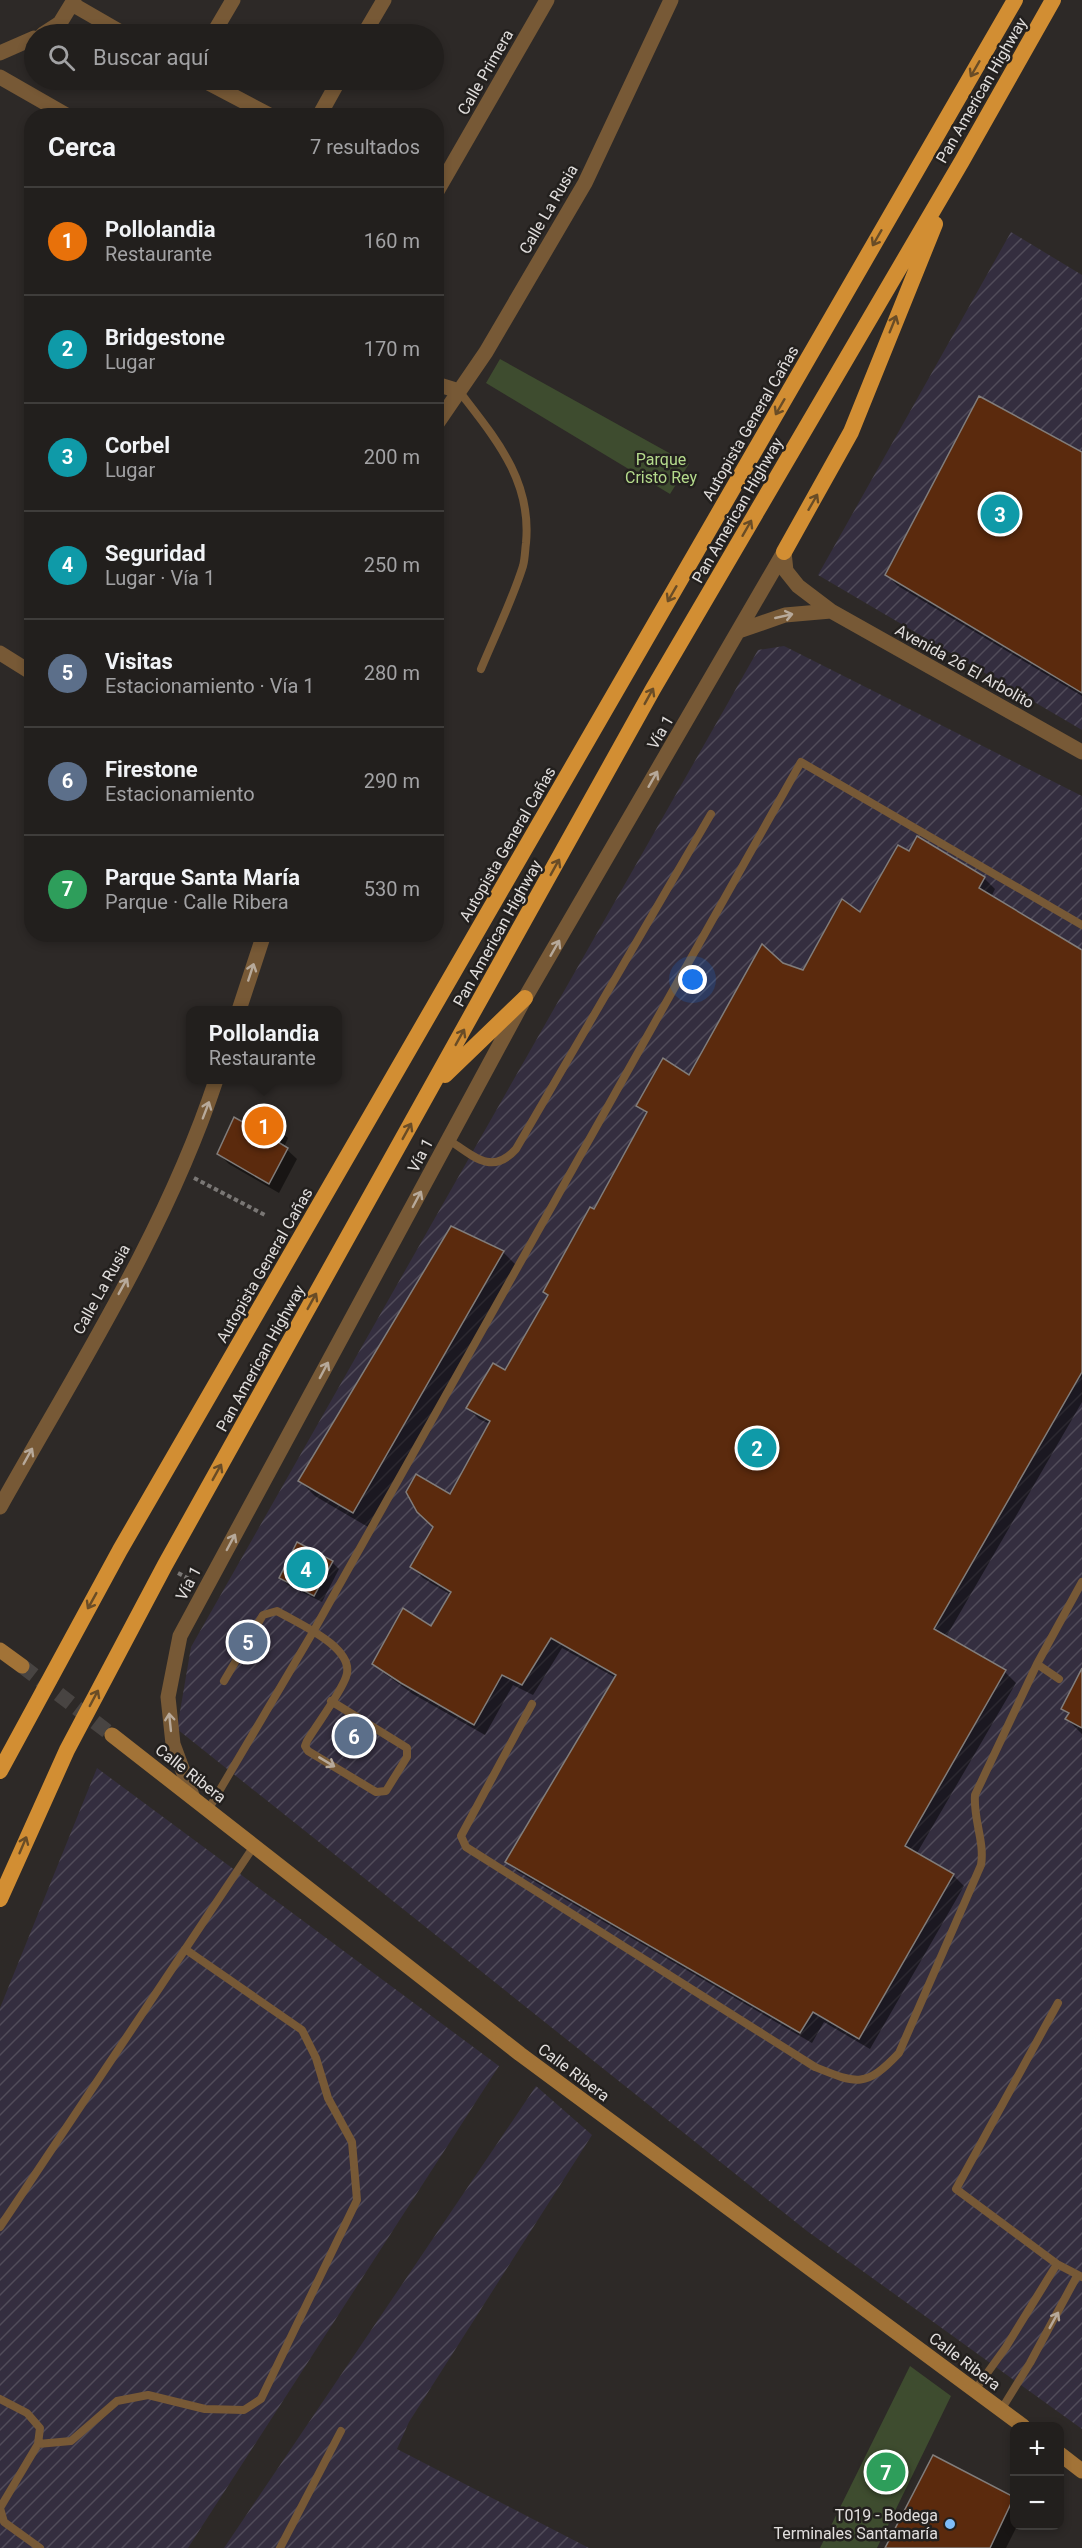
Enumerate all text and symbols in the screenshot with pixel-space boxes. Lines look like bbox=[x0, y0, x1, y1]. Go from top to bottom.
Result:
street label: Pan American Highway bbox=[932, 14, 1031, 166]
search box bbox=[24, 24, 444, 90]
street label: Calle Primera bbox=[453, 26, 517, 118]
icon: search bbox=[45, 41, 78, 74]
text: Buscar aquí bbox=[93, 45, 209, 70]
one-way arrow bbox=[969, 60, 981, 77]
text: Cerca bbox=[48, 132, 116, 162]
text: 7 resultados bbox=[310, 135, 420, 159]
street label: Calle La Rusia bbox=[515, 161, 582, 257]
text: Pollolandia bbox=[105, 217, 215, 242]
text: 1 bbox=[62, 229, 73, 253]
text: 160 m bbox=[364, 229, 420, 253]
one-way arrow bbox=[871, 229, 883, 246]
text: Restaurante bbox=[105, 242, 212, 266]
one-way arrow bbox=[888, 315, 899, 334]
text: Bridgestone bbox=[105, 325, 225, 350]
text: 2 bbox=[62, 337, 73, 361]
text: 170 m bbox=[364, 337, 420, 361]
street label: Autopista General Cañas bbox=[698, 342, 803, 504]
text: Lugar bbox=[105, 350, 155, 374]
one-way arrow bbox=[774, 398, 786, 415]
text: Corbel bbox=[105, 433, 170, 458]
street label: Pan American Highway bbox=[688, 434, 787, 586]
text: 3 bbox=[62, 445, 73, 469]
text: 200 m bbox=[364, 445, 420, 469]
park label: Parque Cristo Rey bbox=[625, 450, 697, 487]
text: Lugar bbox=[105, 458, 155, 482]
pin: 3 bbox=[980, 492, 1020, 536]
one-way arrow bbox=[808, 494, 820, 511]
one-way arrow bbox=[742, 520, 754, 537]
text: Seguridad bbox=[105, 541, 206, 566]
text: 4 bbox=[62, 553, 73, 577]
text: 250 m bbox=[364, 553, 420, 577]
text: Lugar · Vía 1 bbox=[105, 566, 215, 590]
one-way arrow bbox=[666, 585, 678, 602]
one-way arrow bbox=[774, 610, 793, 622]
street label: Avenida 26 El Arbolito bbox=[892, 620, 1037, 712]
text: Visitas bbox=[105, 649, 173, 674]
text: 5 bbox=[62, 661, 73, 685]
text: 280 m bbox=[364, 661, 420, 685]
text: Estacionamiento · Vía 1 bbox=[105, 674, 315, 698]
one-way arrow bbox=[644, 688, 655, 706]
street label: Vía 1 bbox=[643, 712, 678, 753]
text: Firestone bbox=[105, 757, 198, 782]
street label: Autopista General Cañas bbox=[455, 763, 560, 925]
text: 6 bbox=[62, 769, 73, 793]
text: 290 m bbox=[364, 769, 420, 793]
one-way arrow bbox=[647, 771, 659, 788]
text: Estacionamiento bbox=[105, 782, 255, 806]
street label: Pan American Highway bbox=[449, 856, 546, 1010]
one-way arrow bbox=[549, 859, 561, 876]
text: Parque Santa María bbox=[105, 865, 300, 890]
text: 7 bbox=[62, 877, 73, 901]
text: 530 m bbox=[364, 877, 420, 901]
text: Parque · Calle Ribera bbox=[105, 890, 289, 914]
one-way arrow bbox=[549, 940, 561, 957]
one-way arrow bbox=[247, 964, 258, 982]
your location bbox=[678, 965, 707, 994]
popup bbox=[186, 1006, 342, 1084]
text: Pollolandia bbox=[209, 1021, 319, 1046]
one-way arrow bbox=[454, 1029, 466, 1046]
text: Restaurante bbox=[209, 1046, 316, 1070]
one-way arrow bbox=[201, 1101, 212, 1119]
pin: 1 bbox=[244, 1104, 284, 1148]
one-way arrow bbox=[402, 1123, 414, 1140]
street label: Vía 1 bbox=[404, 1135, 437, 1176]
street label: Autopista General Cañas bbox=[212, 1184, 317, 1346]
one-way arrow bbox=[411, 1191, 423, 1208]
street label: Calle La Rusia bbox=[69, 1241, 134, 1338]
one-way arrow bbox=[117, 1278, 129, 1295]
street label: Pan American Highway bbox=[212, 1281, 309, 1435]
one-way arrow bbox=[306, 1293, 318, 1310]
one-way arrow bbox=[319, 1362, 330, 1380]
pin: 2 bbox=[738, 1426, 777, 1470]
one-way arrow bbox=[23, 1448, 35, 1465]
one-way arrow bbox=[212, 1463, 223, 1481]
one-way arrow bbox=[225, 1534, 237, 1551]
pin: 4 bbox=[286, 1546, 326, 1592]
street label: Vía 1 bbox=[172, 1563, 205, 1604]
one-way arrow bbox=[86, 1592, 98, 1609]
pin: 5 bbox=[228, 1620, 268, 1664]
one-way arrow bbox=[89, 1690, 100, 1708]
one-way arrow bbox=[165, 1713, 176, 1733]
pin: 6 bbox=[334, 1714, 374, 1758]
street label: Calle Ribera bbox=[152, 1740, 230, 1807]
one-way arrow bbox=[318, 1757, 335, 1769]
one-way arrow bbox=[18, 1837, 29, 1855]
street label: Calle Ribera bbox=[534, 2039, 613, 2105]
one-way arrow bbox=[1049, 2311, 1060, 2329]
street label: Calle Ribera bbox=[925, 2328, 1004, 2394]
map controls bbox=[1010, 2422, 1064, 2530]
button: + bbox=[1010, 2422, 1064, 2476]
pin: 7 bbox=[866, 2450, 906, 2494]
button: − bbox=[1010, 2476, 1064, 2530]
place label: T019 - Bodega Terminales Santamaría bbox=[773, 2506, 938, 2543]
marker: T019 - Bodega Terminales Santamaría bbox=[943, 2517, 957, 2531]

